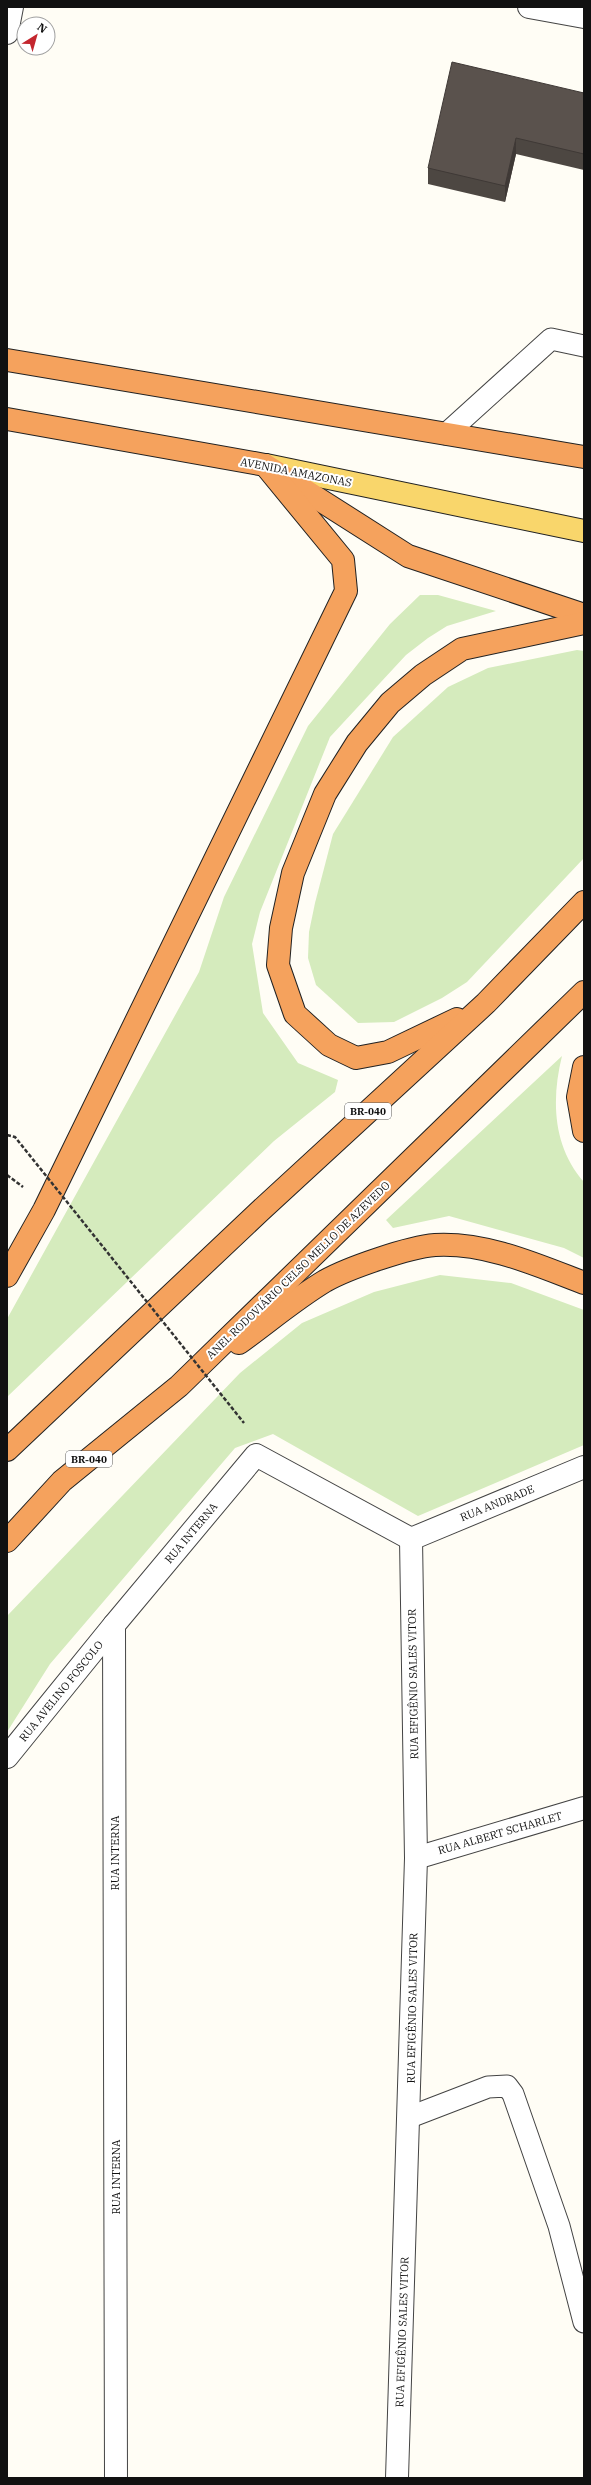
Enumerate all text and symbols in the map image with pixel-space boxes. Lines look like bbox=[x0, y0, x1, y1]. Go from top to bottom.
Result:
north arrow bbox=[16, 16, 56, 56]
text: N bbox=[34, 20, 50, 36]
street label: AVENIDA AMAZONAS bbox=[239, 454, 353, 490]
road number: BR-040 bbox=[345, 1103, 391, 1119]
street label: ANEL RODOVIÁRIO CELSO MELLO DE AZEVEDO bbox=[203, 1178, 393, 1362]
road number: BR-040 bbox=[66, 1451, 112, 1467]
street label: RUA ANDRADE bbox=[458, 1482, 536, 1524]
street label: RUA INTERNA bbox=[161, 1499, 221, 1566]
street label: RUA EFIGÊNIO SALES VITOR bbox=[405, 1608, 421, 1759]
street label: RUA AVELINO FOSCOLO bbox=[16, 1638, 106, 1744]
street label: RUA ALBERT SCHARLET bbox=[436, 1809, 564, 1857]
street label: RUA INTERNA bbox=[108, 1815, 122, 1891]
street label: RUA EFIGÊNIO SALES VITOR bbox=[404, 1932, 420, 2083]
street label: RUA INTERNA bbox=[109, 2139, 123, 2215]
street label: RUA EFIGÊNIO SALES VITOR bbox=[392, 2256, 412, 2408]

